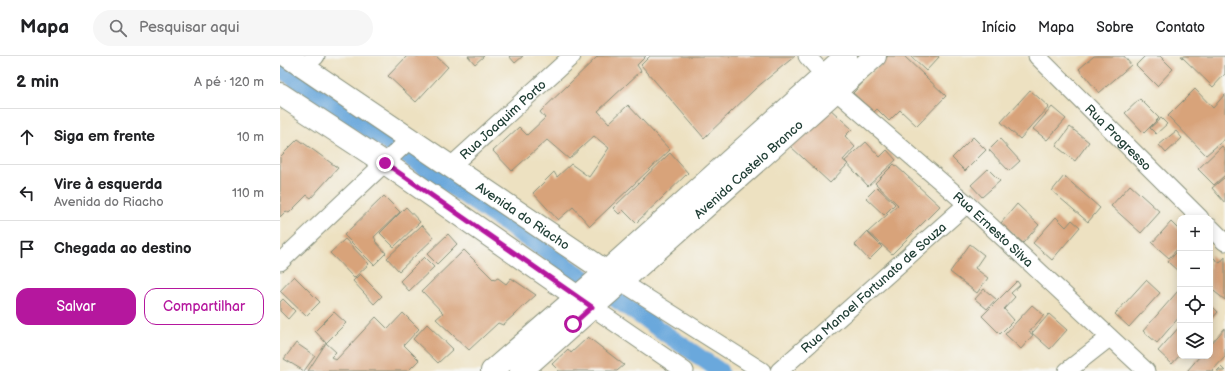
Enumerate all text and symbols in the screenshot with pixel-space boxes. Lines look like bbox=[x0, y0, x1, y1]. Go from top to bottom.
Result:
search box bbox=[93, 10, 373, 46]
text: Mapa bbox=[20, 16, 69, 39]
icon: search bbox=[107, 17, 129, 39]
text: Pesquisar aqui bbox=[139, 18, 239, 37]
text: Início bbox=[982, 19, 1016, 36]
text: Mapa bbox=[1038, 19, 1074, 36]
text: Sobre bbox=[1096, 19, 1134, 36]
text: Contato bbox=[1156, 19, 1205, 36]
text: 2 min bbox=[16, 72, 59, 92]
text: A pé · 120 m bbox=[194, 74, 264, 90]
street label: Rua Joaquim Porto bbox=[457, 77, 550, 163]
street label: Rua Progresso bbox=[1081, 101, 1154, 174]
street label: Avenida Castelo Branco bbox=[691, 117, 807, 222]
icon: ahead bbox=[16, 126, 38, 148]
text: Siga em frente bbox=[54, 127, 155, 146]
text: 10 m bbox=[237, 129, 264, 145]
route end bbox=[376, 154, 394, 172]
text: Vire à esquerda bbox=[54, 175, 162, 194]
street label: Avenida do Riacho bbox=[473, 179, 572, 254]
icon: left bbox=[16, 182, 38, 204]
text: 110 m bbox=[232, 185, 264, 201]
street label: Rua Ernesto Silva bbox=[949, 189, 1036, 271]
text: Avenida do Riacho bbox=[54, 194, 164, 210]
map controls bbox=[1177, 215, 1213, 359]
button: + bbox=[1177, 215, 1213, 251]
street label: Rua Manoel Fortunato de Souza bbox=[798, 219, 950, 357]
icon: arrive bbox=[16, 238, 38, 260]
text: Chegada ao destino bbox=[54, 239, 192, 258]
button: − bbox=[1177, 251, 1213, 287]
button: locate bbox=[1177, 287, 1213, 323]
button: Salvar bbox=[16, 288, 136, 325]
button: Compartilhar bbox=[144, 288, 264, 325]
route start bbox=[564, 315, 582, 333]
button: layers bbox=[1177, 323, 1213, 359]

